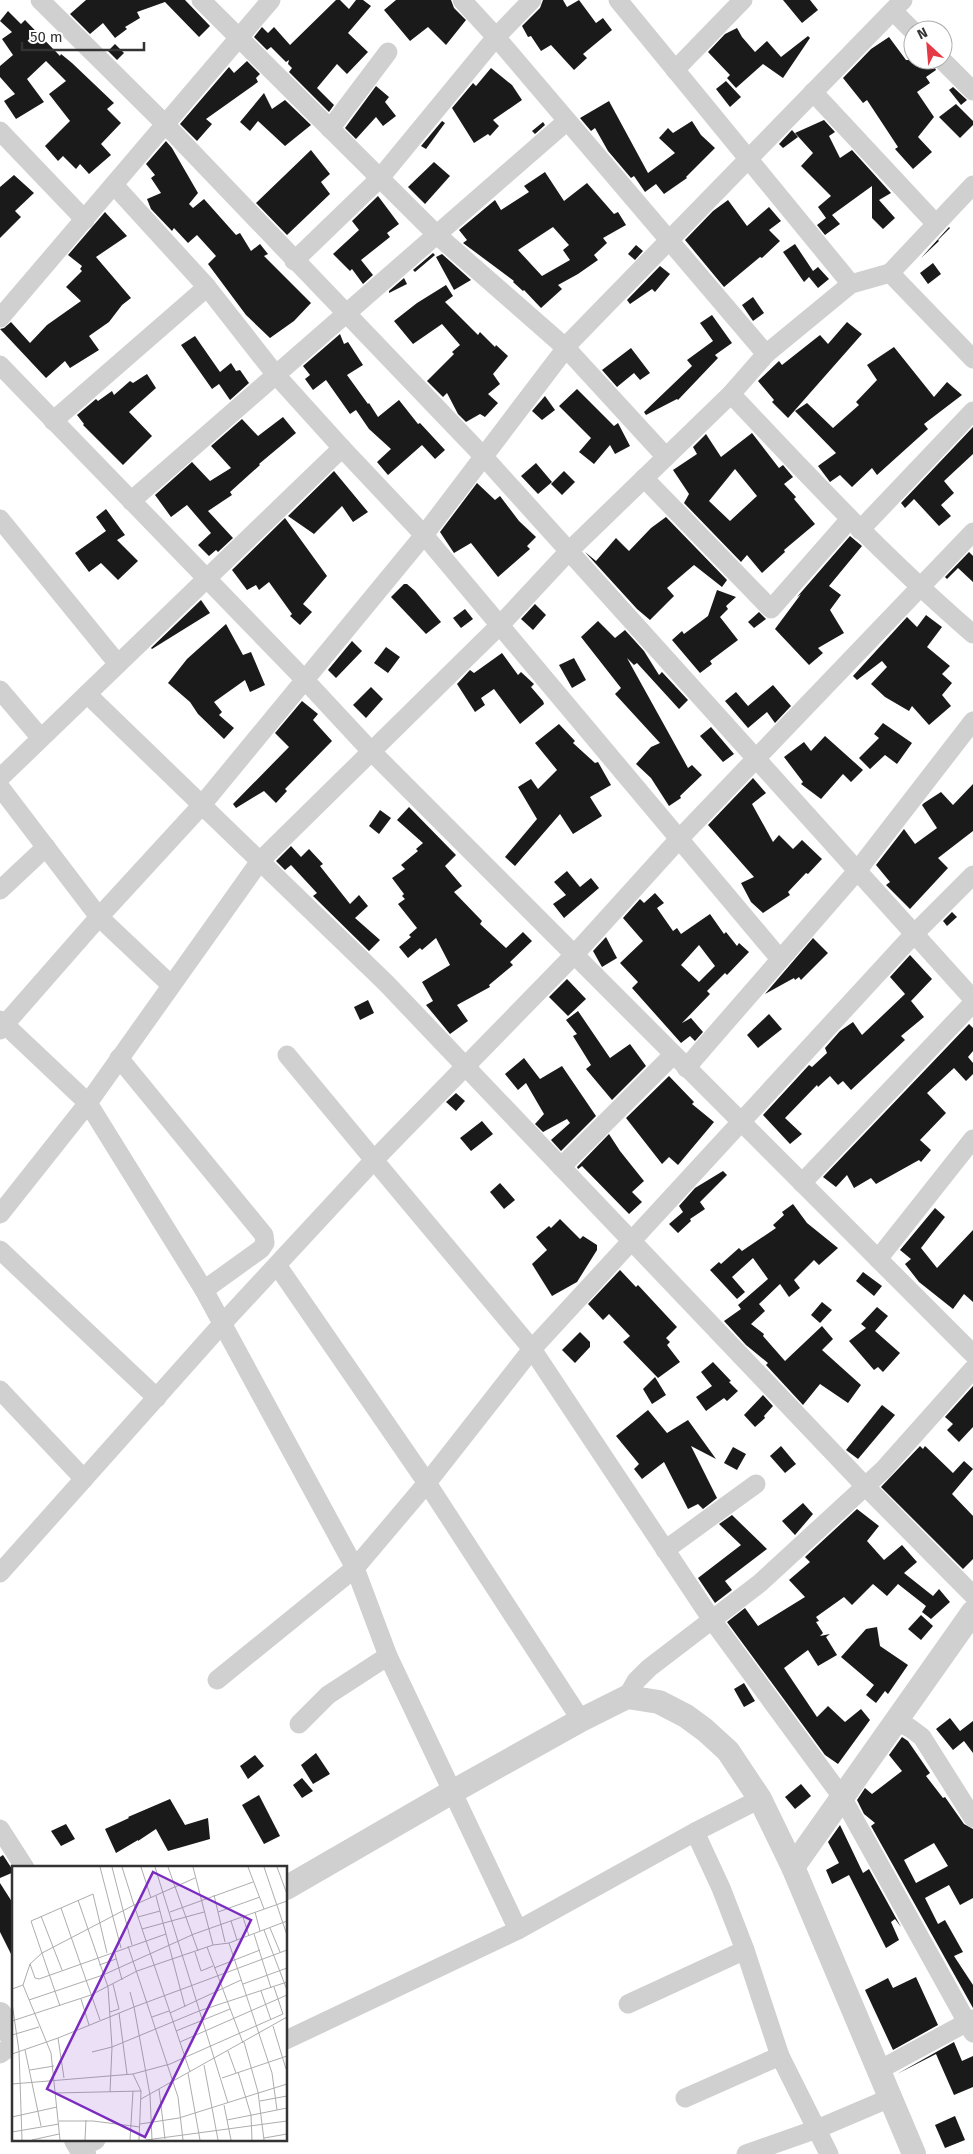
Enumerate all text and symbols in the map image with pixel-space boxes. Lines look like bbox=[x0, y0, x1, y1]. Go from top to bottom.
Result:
scale bar bbox=[22, 20, 145, 52]
north arrow bbox=[903, 20, 953, 70]
text: N bbox=[915, 24, 930, 43]
text: 50 m bbox=[30, 28, 63, 46]
inset map bbox=[12, 1866, 288, 2142]

